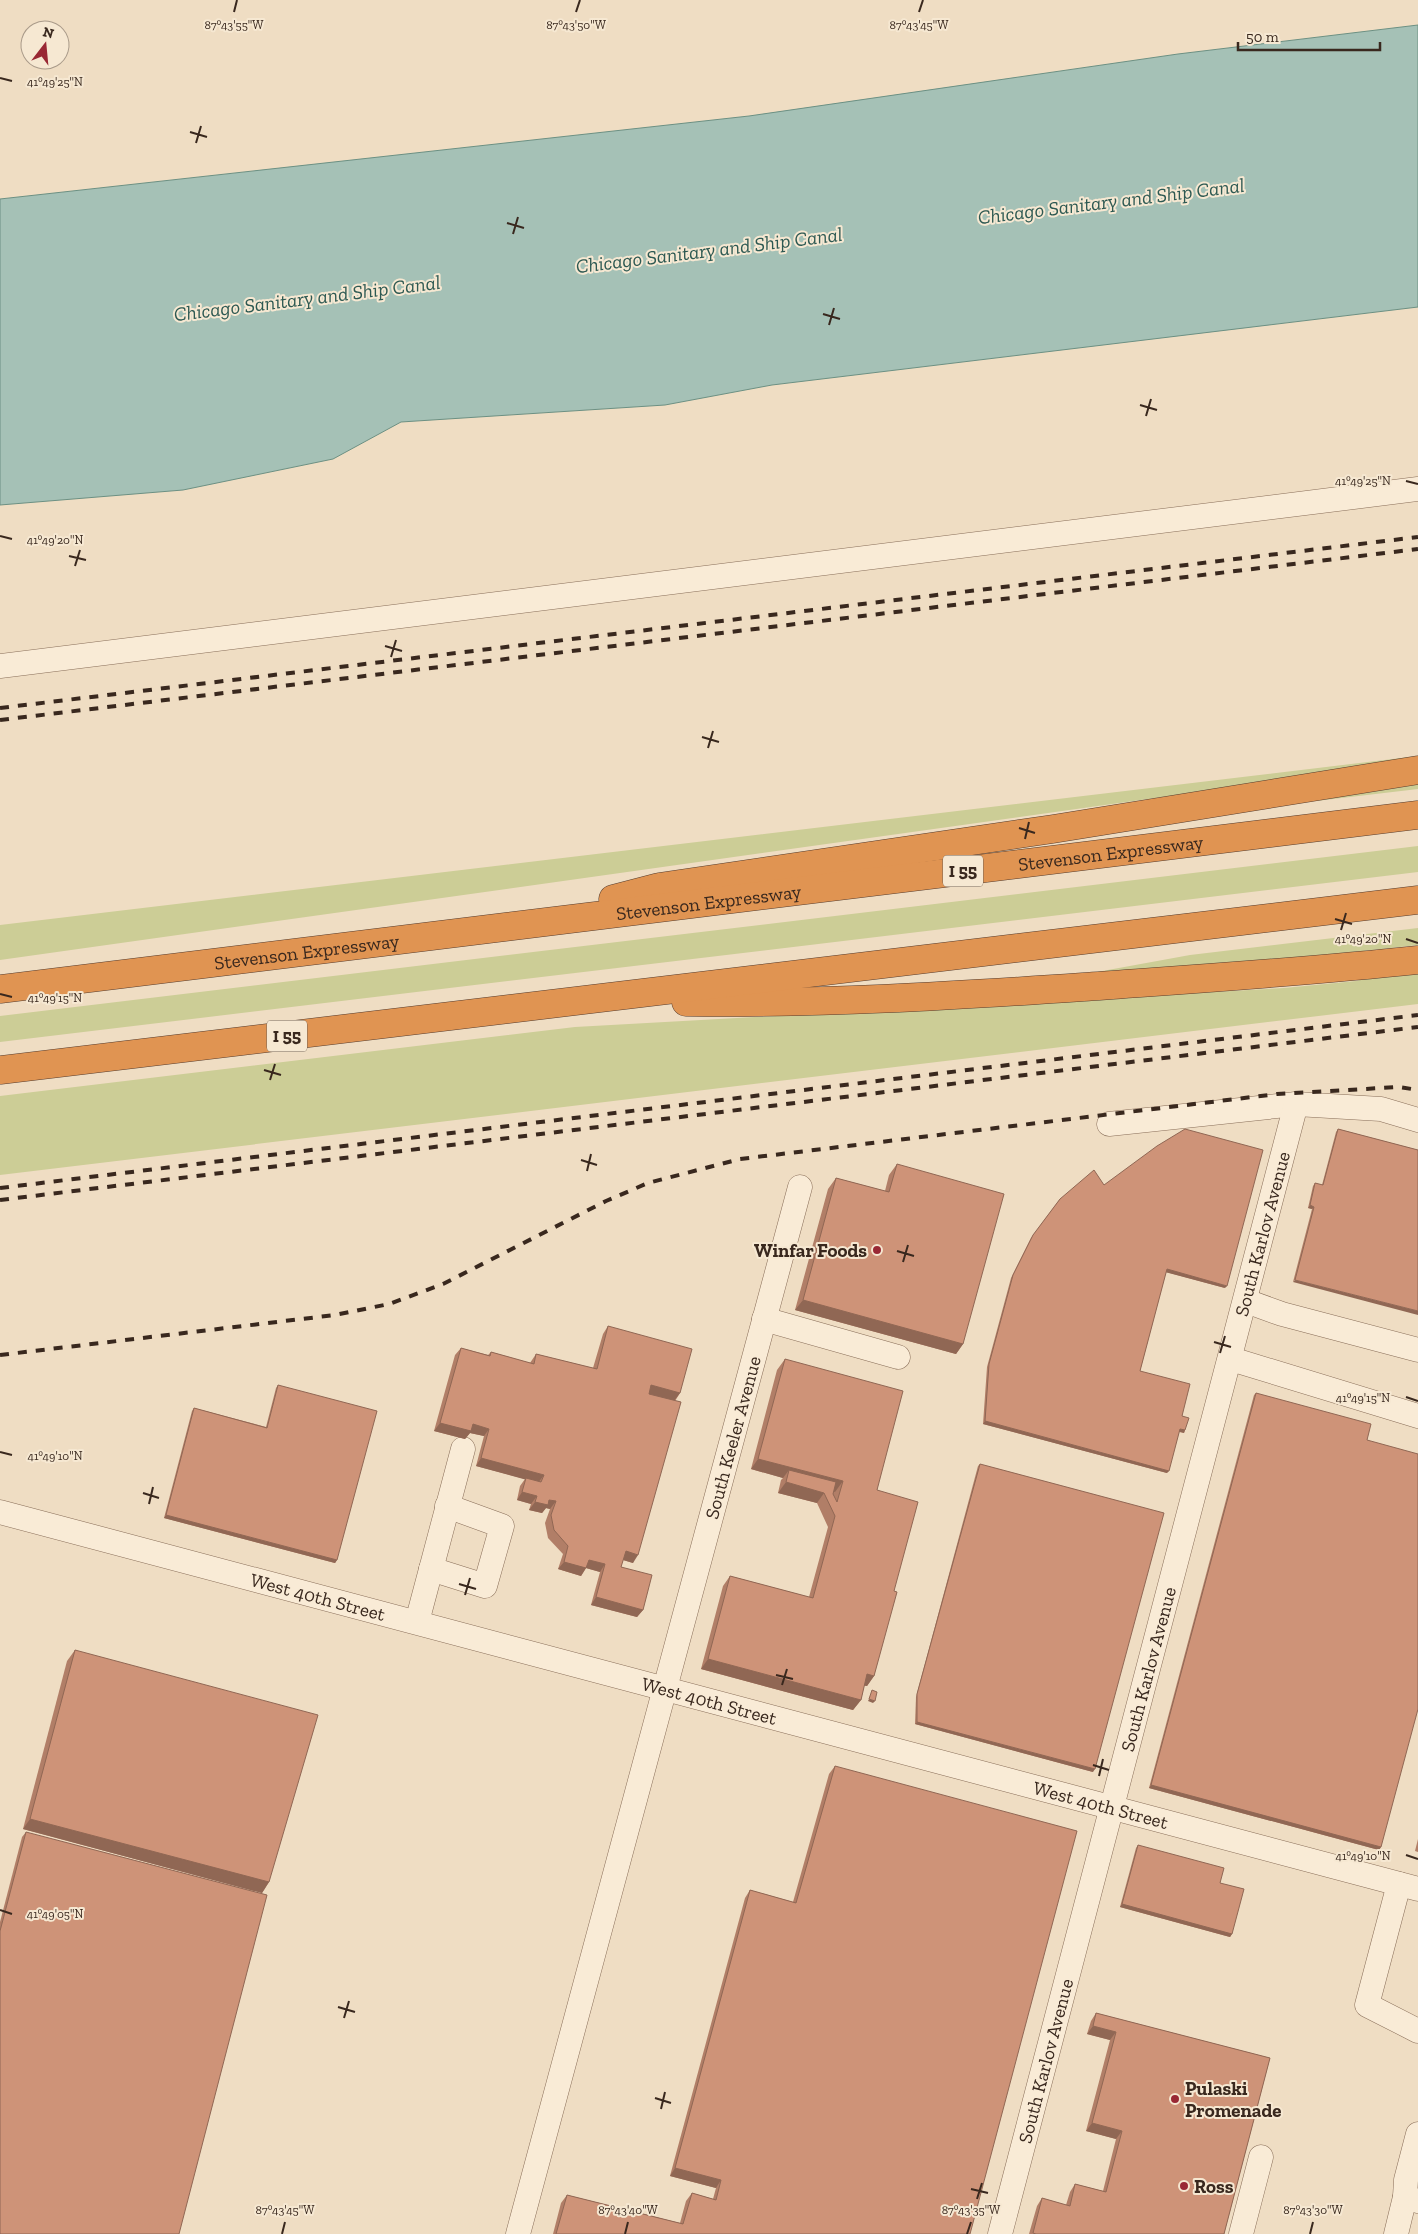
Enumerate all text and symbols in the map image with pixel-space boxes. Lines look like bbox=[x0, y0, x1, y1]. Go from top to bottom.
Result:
text: 87°43'55"W bbox=[205, 18, 264, 32]
text: 87°43'50"W bbox=[546, 18, 607, 32]
text: 87°43'45"W bbox=[890, 18, 949, 32]
north arrow bbox=[20, 20, 70, 70]
scale bar bbox=[1238, 20, 1380, 52]
text: N bbox=[41, 23, 56, 43]
text: 50 m bbox=[1246, 28, 1279, 46]
text: 41°49'25"N bbox=[27, 75, 83, 89]
water label: Chicago Sanitary and Ship Canal bbox=[976, 173, 1246, 229]
water label: Chicago Sanitary and Ship Canal bbox=[574, 222, 844, 278]
water label: Chicago Sanitary and Ship Canal bbox=[172, 270, 442, 326]
text: 41°49'25"N bbox=[1335, 474, 1391, 488]
text: 41°49'20"N bbox=[27, 533, 83, 547]
street label: Stevenson Expressway bbox=[1017, 830, 1205, 876]
road number: I 55 bbox=[943, 856, 983, 886]
street label: Stevenson Expressway bbox=[615, 880, 803, 925]
street label: Stevenson Expressway bbox=[213, 929, 401, 975]
text: 41°49'20"N bbox=[1335, 932, 1391, 946]
text: 41°49'15"N bbox=[28, 991, 82, 1005]
road number: I 55 bbox=[267, 1020, 307, 1052]
street label: South Karlov Avenue bbox=[1230, 1149, 1295, 1319]
place label: Winfar Foods bbox=[754, 1239, 867, 1262]
marker: Winfar Foods bbox=[871, 1244, 883, 1256]
street label: South Keeler Avenue bbox=[700, 1353, 766, 1522]
text: 41°49'15"N bbox=[1336, 1391, 1390, 1405]
text: 41°49'10"N bbox=[27, 1449, 83, 1463]
street label: West 40th Street bbox=[248, 1568, 388, 1626]
street label: South Karlov Avenue bbox=[1116, 1584, 1181, 1754]
street label: West 40th Street bbox=[639, 1672, 779, 1730]
street label: West 40th Street bbox=[1031, 1776, 1171, 1834]
text: 41°49'10"N bbox=[1335, 1849, 1391, 1863]
text: 41°49'05"N bbox=[27, 1907, 83, 1921]
street label: South Karlov Avenue bbox=[1013, 1976, 1078, 2146]
place label: Pulaski Promenade bbox=[1185, 2077, 1281, 2122]
marker: Pulaski Promenade bbox=[1169, 2093, 1181, 2105]
place label: Ross bbox=[1194, 2175, 1234, 2198]
marker: Ross bbox=[1178, 2180, 1190, 2192]
text: 87°43'45"W bbox=[256, 2203, 315, 2217]
text: 87°43'40"W bbox=[598, 2203, 659, 2217]
text: 87°43'35"W bbox=[942, 2203, 1001, 2217]
text: 87°43'30"W bbox=[1283, 2203, 1344, 2217]

